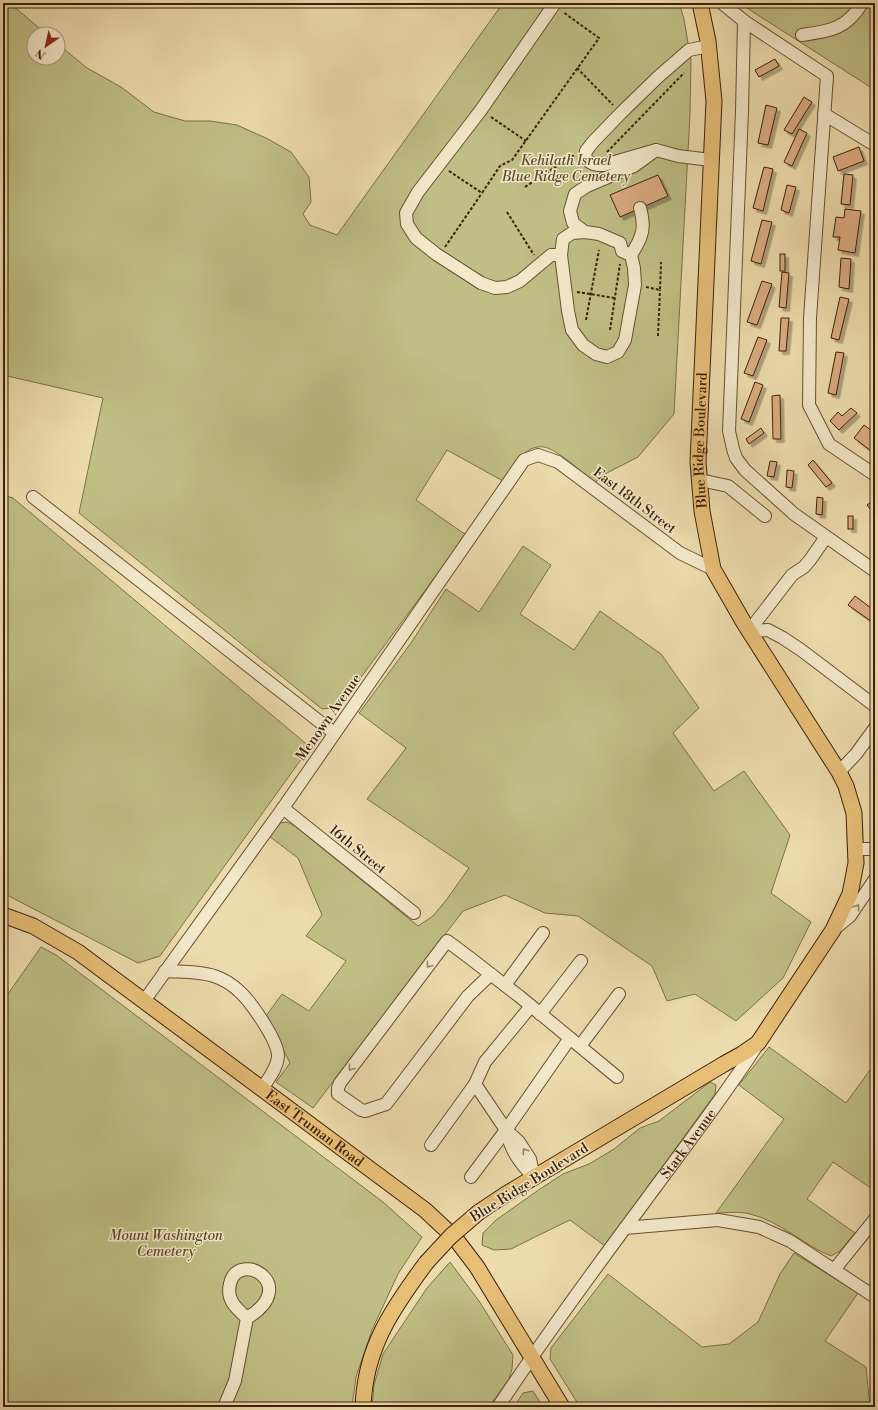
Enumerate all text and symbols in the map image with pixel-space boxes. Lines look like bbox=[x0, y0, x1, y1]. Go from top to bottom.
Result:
north arrow bbox=[26, 26, 66, 66]
text: N bbox=[33, 45, 48, 62]
park label: Kehilath Israel Blue Ridge Cemetery bbox=[501, 152, 631, 186]
street label: Blue Ridge Boulevard bbox=[690, 372, 712, 510]
street label: East 18th Street bbox=[589, 464, 680, 538]
street label: Menown Avenue bbox=[292, 670, 366, 765]
street label: 16th Street bbox=[325, 821, 390, 878]
one-way arrow bbox=[852, 904, 860, 911]
one-way arrow bbox=[427, 960, 434, 967]
one-way arrow bbox=[348, 1064, 355, 1071]
street label: East Truman Road bbox=[262, 1087, 367, 1171]
street label: Stark Avenue bbox=[657, 1105, 721, 1182]
street label: Blue Ridge Boulevard bbox=[466, 1139, 592, 1227]
one-way arrow bbox=[522, 1148, 530, 1155]
park label: Mount Washington Cemetery bbox=[109, 1227, 223, 1261]

